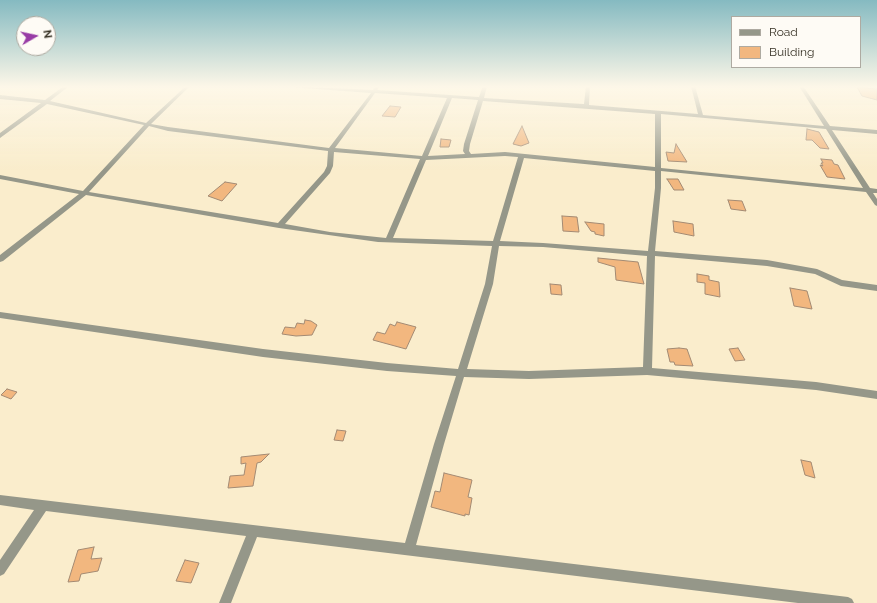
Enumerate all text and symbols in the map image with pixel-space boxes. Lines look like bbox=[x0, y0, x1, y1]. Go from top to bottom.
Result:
north arrow bbox=[16, 16, 56, 56]
legend bbox=[731, 16, 861, 68]
text: Road bbox=[769, 25, 798, 39]
text: N bbox=[40, 29, 54, 39]
text: Building bbox=[769, 45, 815, 59]

